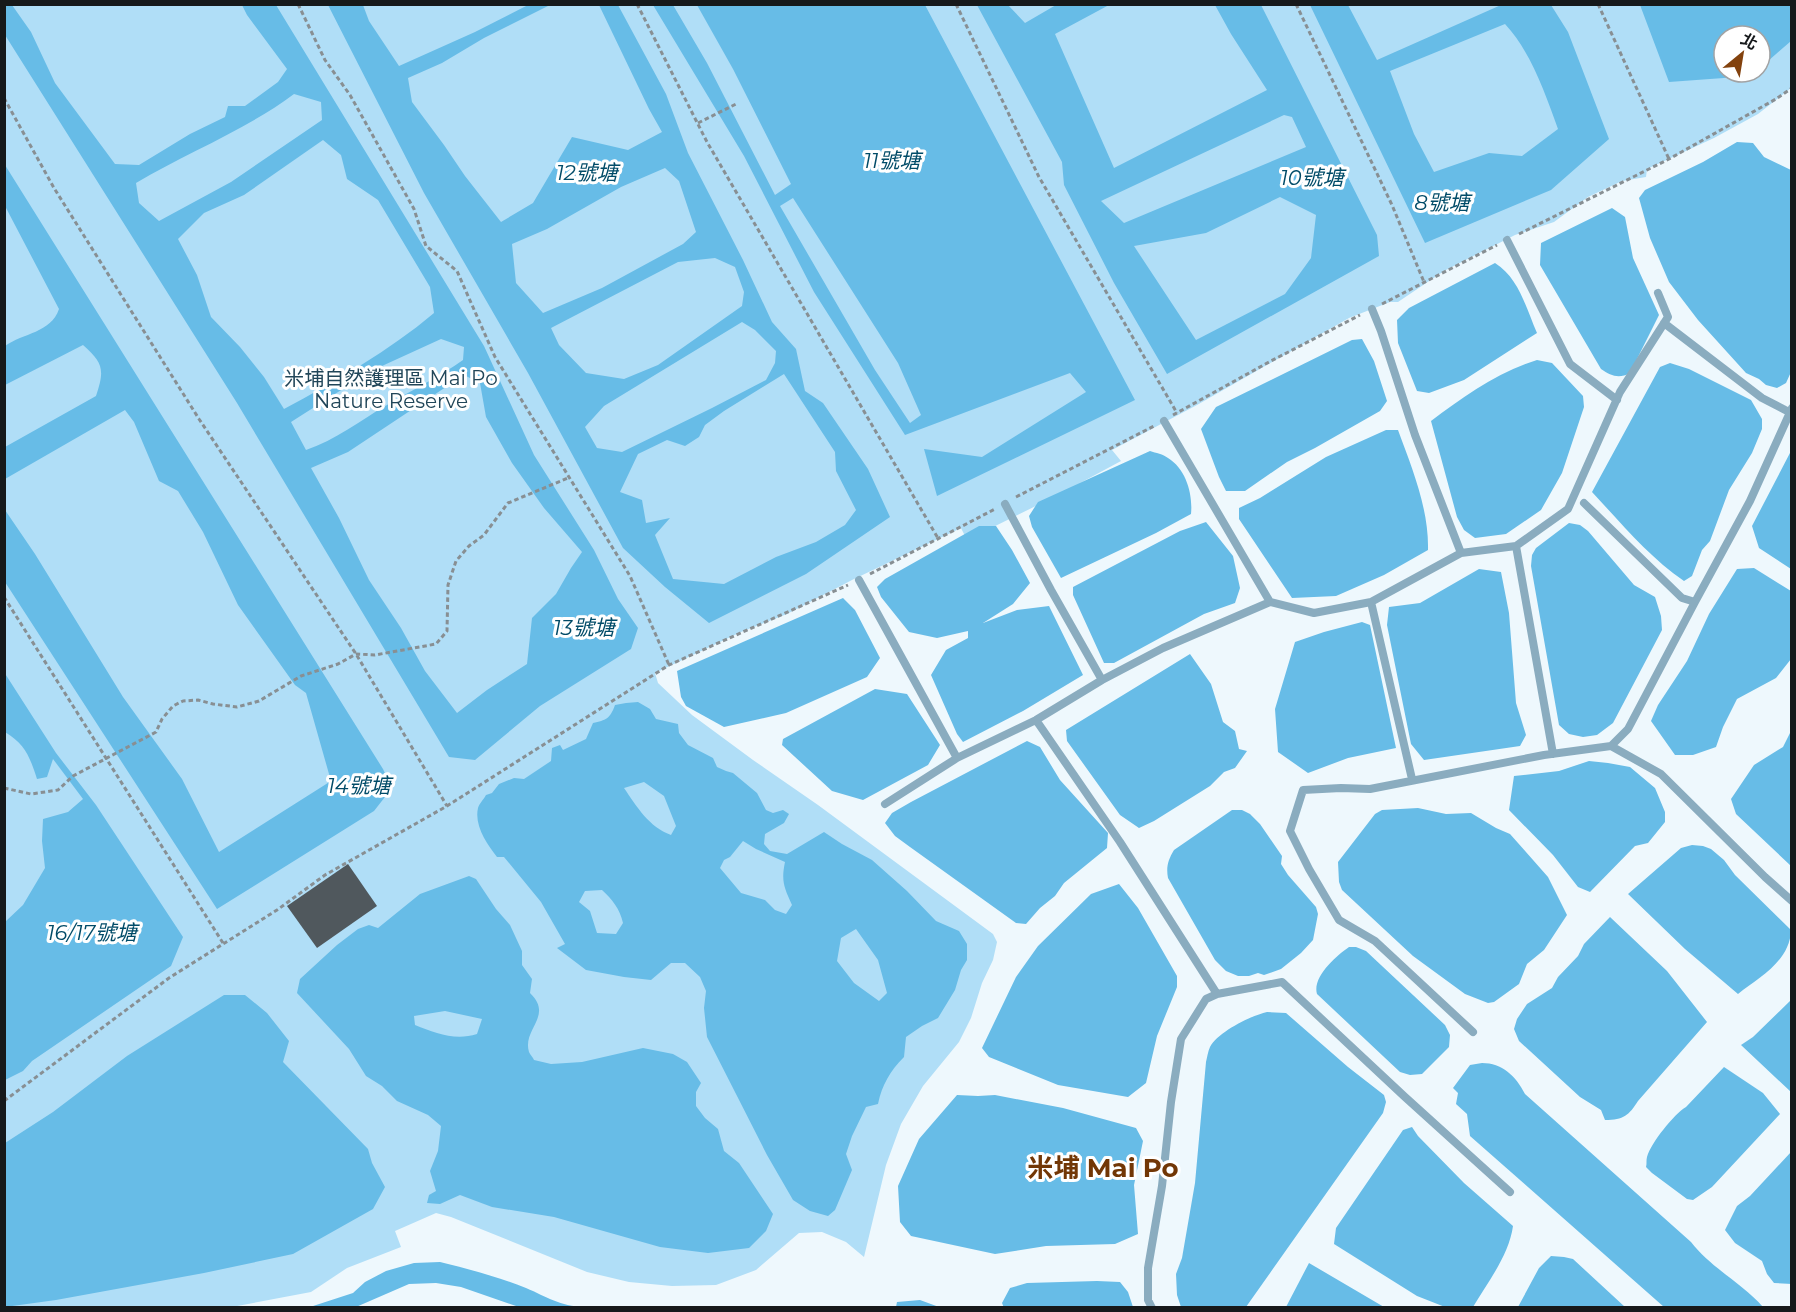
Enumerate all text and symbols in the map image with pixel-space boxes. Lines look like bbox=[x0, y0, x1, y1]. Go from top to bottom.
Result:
north arrow bbox=[1712, 24, 1772, 84]
text: 北 bbox=[1738, 29, 1761, 54]
water label: 11號塘 bbox=[863, 148, 924, 173]
water label: 12號塘 bbox=[556, 160, 621, 185]
water label: 10號塘 bbox=[1280, 165, 1347, 190]
water label: 8號塘 bbox=[1414, 190, 1473, 215]
park label: 米埔自然護理區 Mai Po Nature Reserve bbox=[284, 366, 498, 413]
water label: 13號塘 bbox=[553, 615, 618, 640]
water label: 14號塘 bbox=[327, 773, 394, 798]
water label: 16/17號塘 bbox=[47, 920, 140, 945]
district label: 米埔 Mai Po bbox=[1027, 1152, 1179, 1184]

